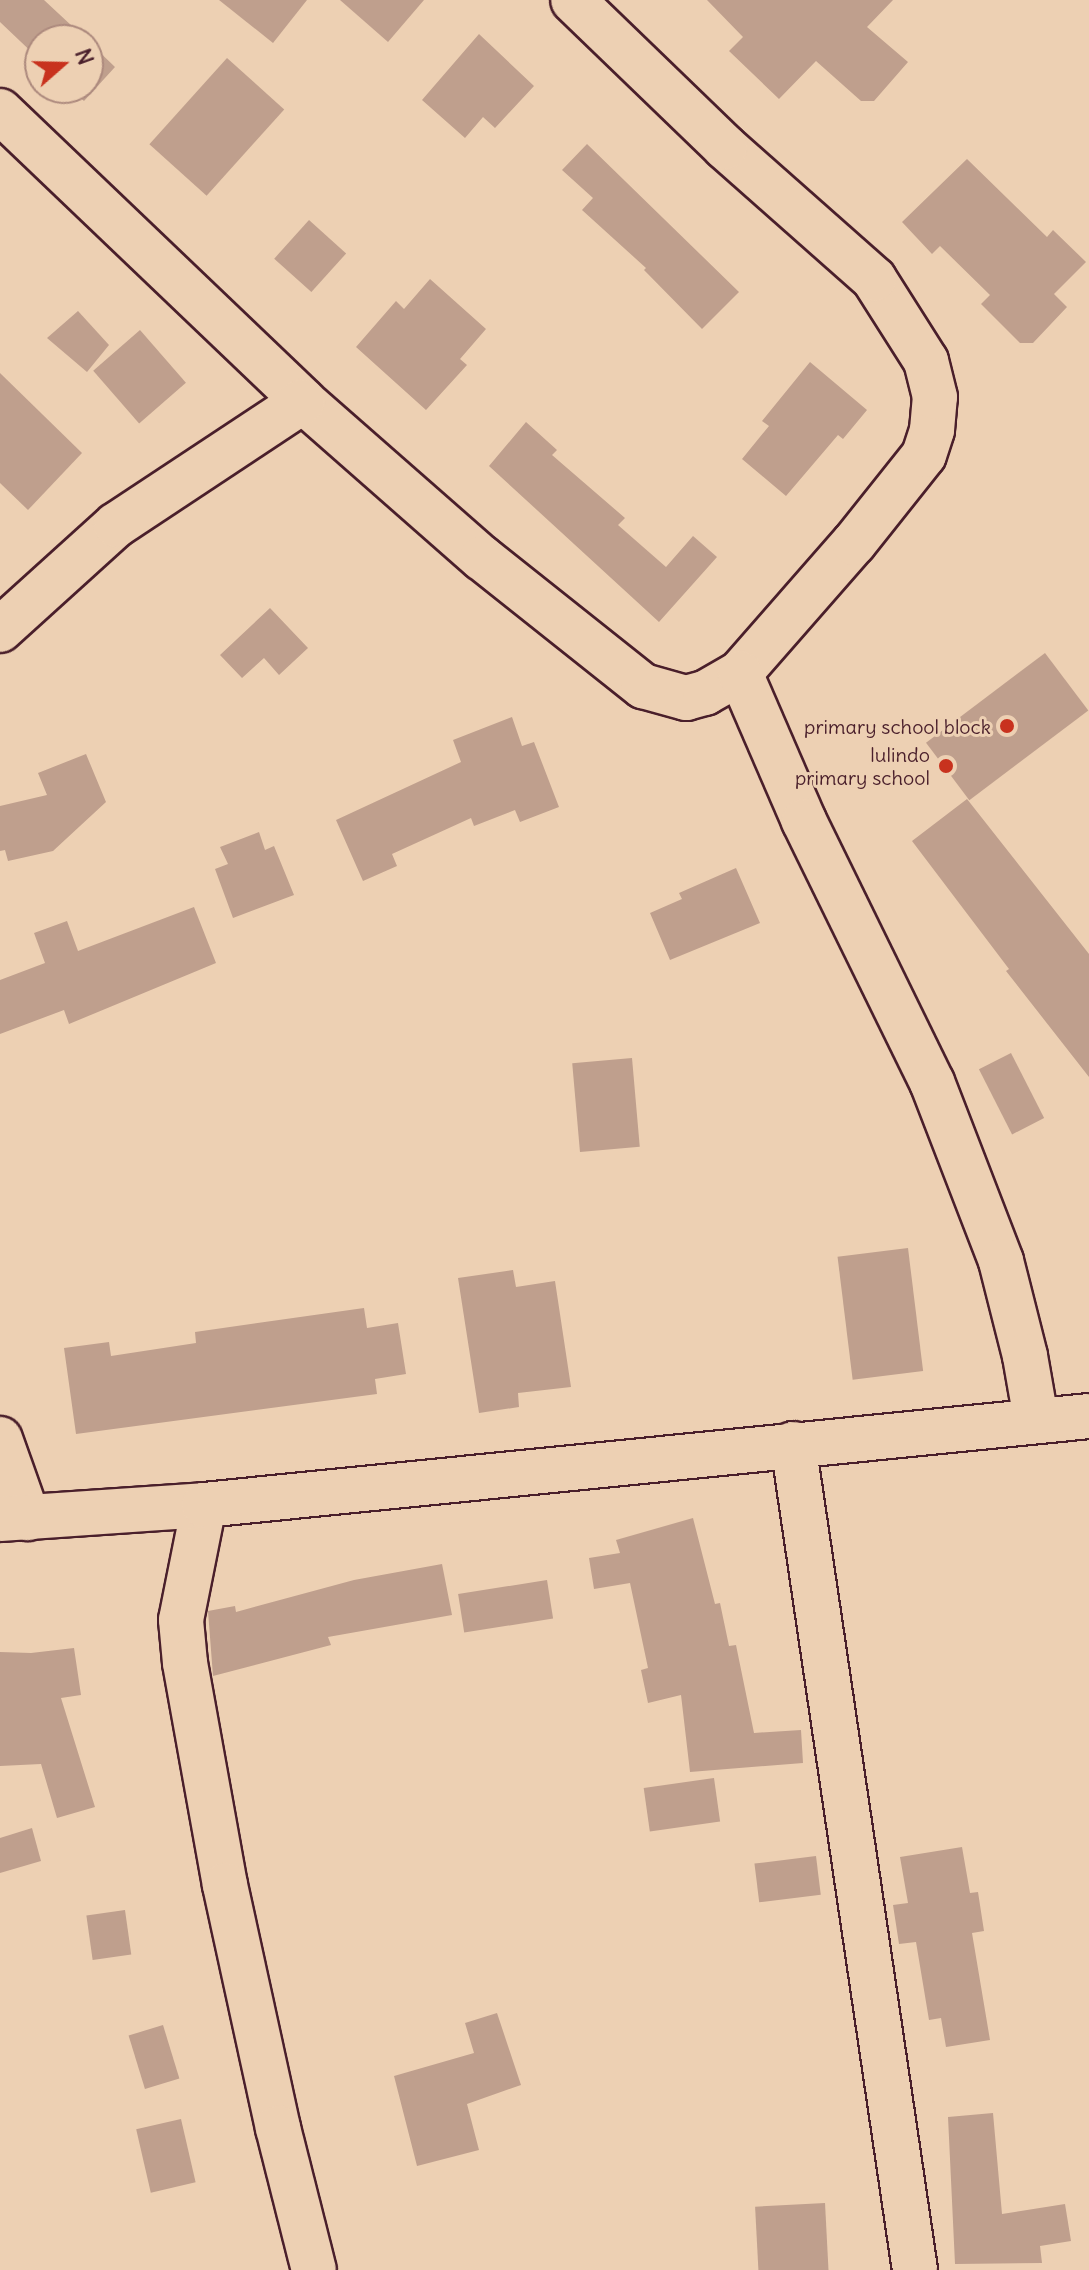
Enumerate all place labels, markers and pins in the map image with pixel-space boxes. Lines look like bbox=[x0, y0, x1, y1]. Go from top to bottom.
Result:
place label: primary school block bbox=[804, 714, 991, 738]
marker: primary school block bbox=[998, 717, 1016, 735]
place label: lulindo primary school bbox=[795, 742, 930, 789]
marker: lulindo primary school bbox=[937, 757, 955, 775]

